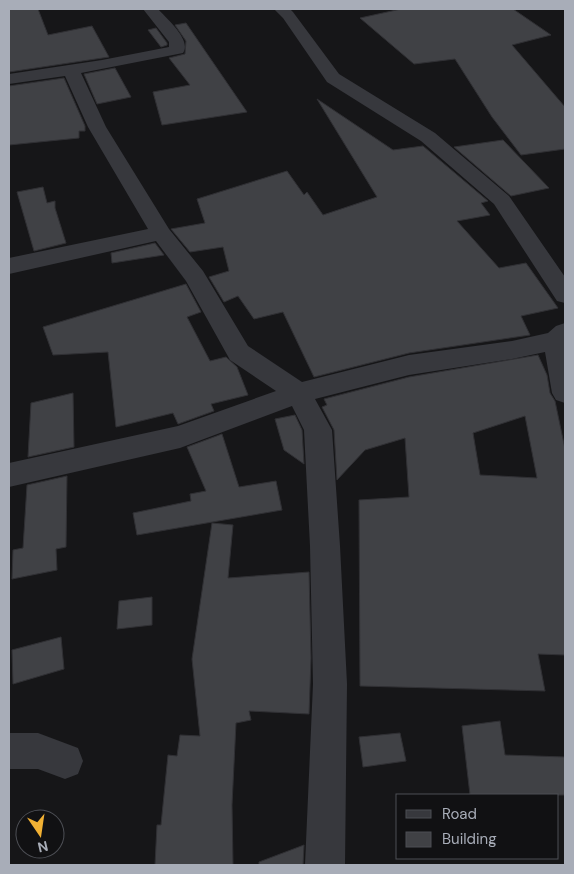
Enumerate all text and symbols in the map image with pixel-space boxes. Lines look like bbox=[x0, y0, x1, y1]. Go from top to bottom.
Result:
legend bbox=[396, 794, 559, 859]
text: Road bbox=[442, 804, 477, 824]
north arrow bbox=[15, 809, 65, 859]
text: Building bbox=[442, 829, 497, 849]
text: N bbox=[36, 837, 50, 857]

